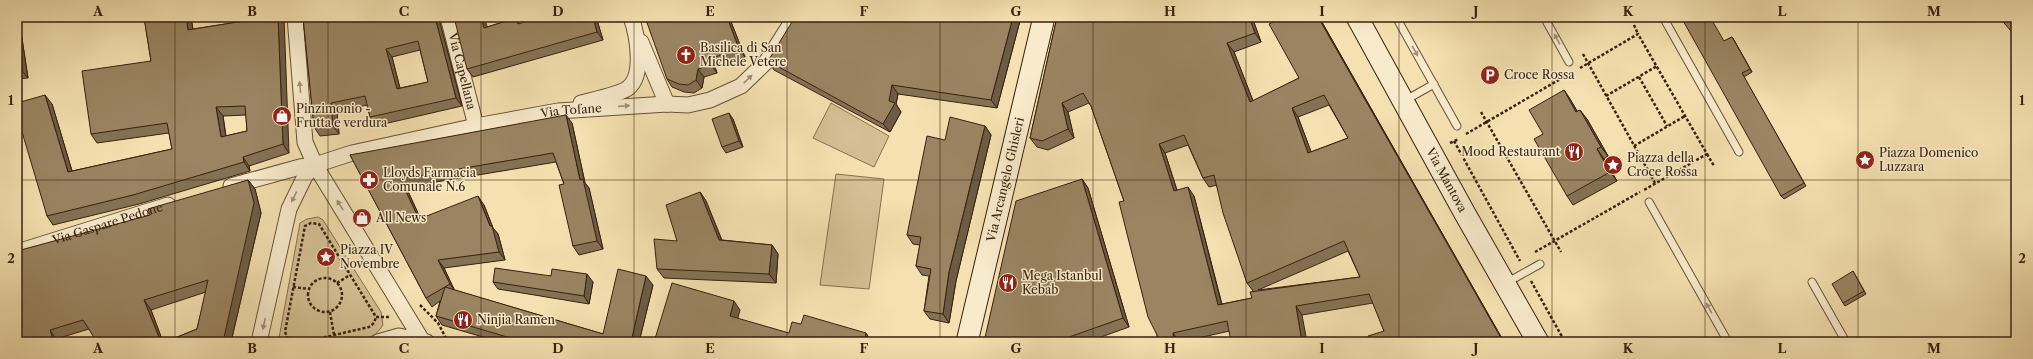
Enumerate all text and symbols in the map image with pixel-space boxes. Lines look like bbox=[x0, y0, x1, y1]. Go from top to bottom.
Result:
text: A bbox=[92, 3, 104, 19]
text: B bbox=[247, 3, 257, 19]
text: C bbox=[399, 3, 409, 19]
text: D bbox=[552, 3, 564, 19]
text: E bbox=[705, 3, 715, 19]
text: F bbox=[860, 3, 869, 19]
text: G bbox=[1010, 3, 1022, 19]
text: H bbox=[1164, 3, 1176, 19]
text: I bbox=[1319, 3, 1325, 19]
text: J bbox=[1471, 3, 1479, 19]
text: K bbox=[1623, 3, 1634, 19]
text: L bbox=[1778, 3, 1787, 19]
text: M bbox=[1927, 3, 1941, 19]
street label: Via Capellana bbox=[445, 30, 480, 112]
one-way arrow bbox=[1553, 34, 1560, 45]
place label: Basilica di San Michele Vetere bbox=[700, 40, 787, 69]
church icon: Basilica di San Michele Vetere bbox=[675, 44, 697, 66]
one-way arrow bbox=[1411, 45, 1418, 57]
parking icon: Croce Rossa bbox=[1479, 64, 1501, 86]
place label: Croce Rossa bbox=[1504, 67, 1575, 82]
one-way arrow bbox=[743, 74, 753, 84]
one-way arrow bbox=[297, 81, 304, 93]
text: 1 bbox=[8, 92, 14, 108]
text: 1 bbox=[2019, 92, 2025, 108]
street label: Via Tofane bbox=[538, 100, 602, 121]
place label: Pinzimonio - Frutta e verdura bbox=[296, 101, 388, 130]
one-way arrow bbox=[618, 103, 630, 110]
shop icon: Pinzimonio - Frutta e verdura bbox=[271, 105, 293, 127]
street label: Via Arcangelo Ghisleri bbox=[983, 115, 1027, 244]
restaurant icon: Mood Restaurant bbox=[1563, 141, 1585, 163]
street label: Via Mantova bbox=[1423, 144, 1471, 215]
place label: Mood Restaurant bbox=[1461, 144, 1561, 159]
place label: Piazza Domenico Luzzara bbox=[1879, 145, 1978, 174]
place icon: Piazza Domenico Luzzara bbox=[1854, 149, 1876, 171]
place label: Piazza della Croce Rossa bbox=[1627, 150, 1698, 179]
place icon: Piazza della Croce Rossa bbox=[1602, 154, 1624, 176]
place label: Lloyds Farmacia Comunale N.6 bbox=[383, 165, 477, 194]
pharmacy icon: Lloyds Farmacia Comunale N.6 bbox=[358, 169, 380, 191]
one-way arrow bbox=[291, 192, 298, 203]
street label: Via Gaspare Pedone bbox=[50, 199, 165, 248]
one-way arrow bbox=[336, 200, 344, 210]
shop icon: All News bbox=[351, 207, 373, 229]
place label: All News bbox=[375, 210, 426, 225]
place label: Piazza IV Novembre bbox=[340, 242, 400, 271]
place icon: Piazza IV Novembre bbox=[315, 246, 337, 268]
text: 2 bbox=[7, 250, 15, 266]
text: 2 bbox=[2018, 250, 2026, 266]
place label: Mega Istanbul Kebab bbox=[1022, 268, 1103, 297]
restaurant icon: Mega Istanbul Kebab bbox=[997, 272, 1019, 294]
one-way arrow bbox=[1705, 302, 1712, 314]
restaurant icon: Ninjia Ramen bbox=[452, 309, 474, 331]
place label: Ninjia Ramen bbox=[477, 312, 555, 327]
one-way arrow bbox=[261, 317, 267, 330]
text: A bbox=[92, 340, 104, 356]
text: B bbox=[247, 340, 257, 356]
text: C bbox=[399, 340, 409, 356]
text: D bbox=[552, 340, 564, 356]
text: E bbox=[705, 340, 715, 356]
text: F bbox=[860, 340, 869, 356]
text: G bbox=[1010, 340, 1022, 356]
text: H bbox=[1164, 340, 1176, 356]
text: I bbox=[1319, 340, 1325, 356]
text: J bbox=[1471, 340, 1479, 356]
text: K bbox=[1623, 340, 1634, 356]
text: L bbox=[1778, 340, 1787, 356]
text: M bbox=[1927, 340, 1941, 356]

